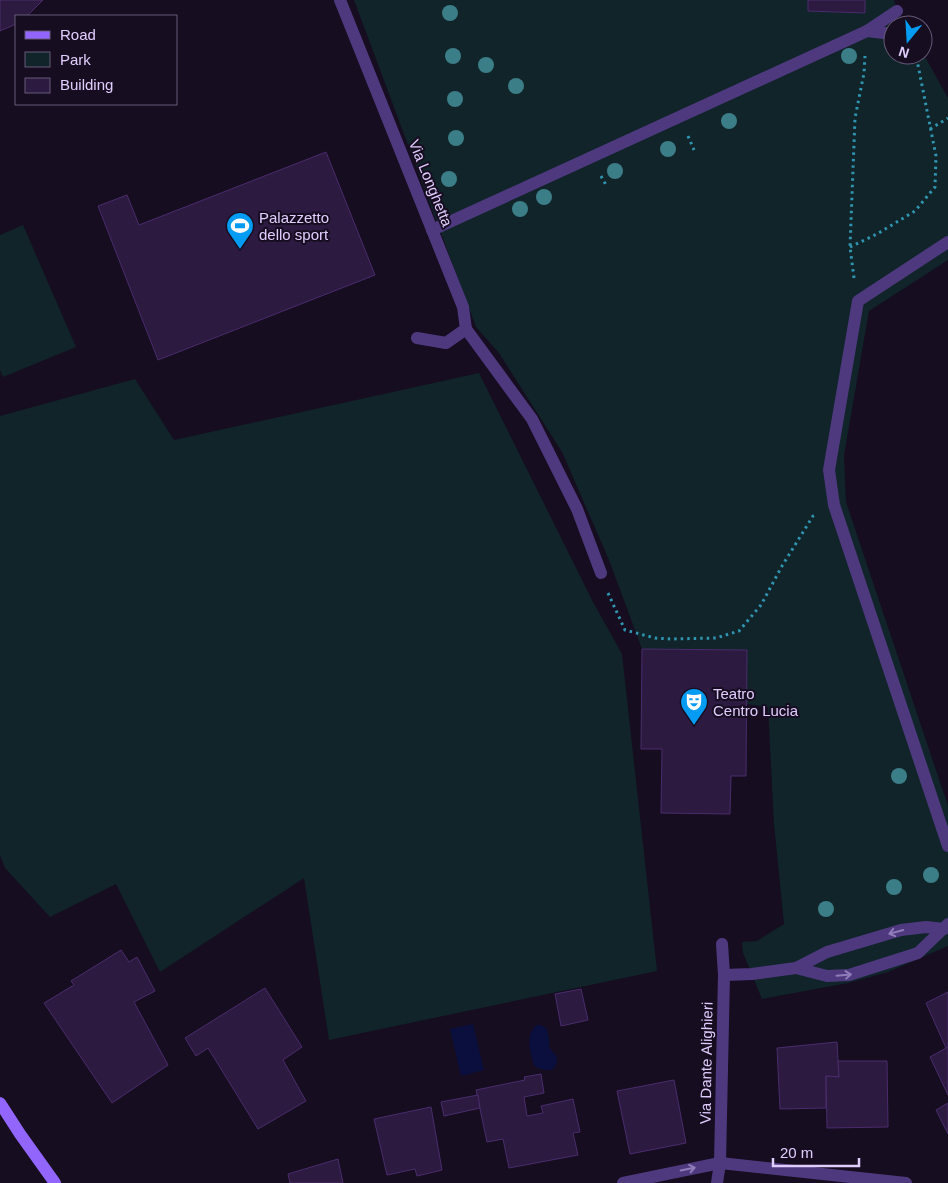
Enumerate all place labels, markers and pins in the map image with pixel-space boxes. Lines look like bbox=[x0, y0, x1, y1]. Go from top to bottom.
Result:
place label: Palazzetto dello sport bbox=[259, 209, 329, 243]
sports icon: Palazzetto dello sport bbox=[225, 211, 255, 250]
place label: Teatro Centro Lucia bbox=[713, 685, 799, 719]
theatre icon: Teatro Centro Lucia bbox=[679, 687, 709, 726]

